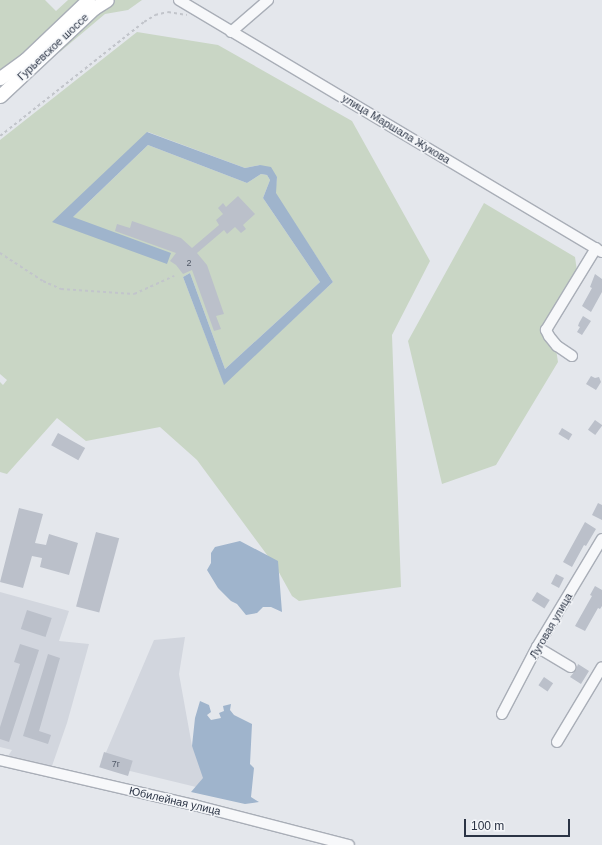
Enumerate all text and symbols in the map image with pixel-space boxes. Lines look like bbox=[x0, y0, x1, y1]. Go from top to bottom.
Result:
street label: Гурьевское шоссе bbox=[15, 11, 91, 83]
street label: улица Маршала Жукова bbox=[340, 91, 452, 167]
house number: 2 bbox=[186, 258, 192, 268]
street label: Луговая улица bbox=[527, 591, 575, 661]
house number: 7г bbox=[112, 759, 120, 769]
street label: Юбилейная улица bbox=[128, 784, 222, 818]
scale bar bbox=[466, 811, 572, 837]
text: 100 m bbox=[471, 819, 504, 833]

